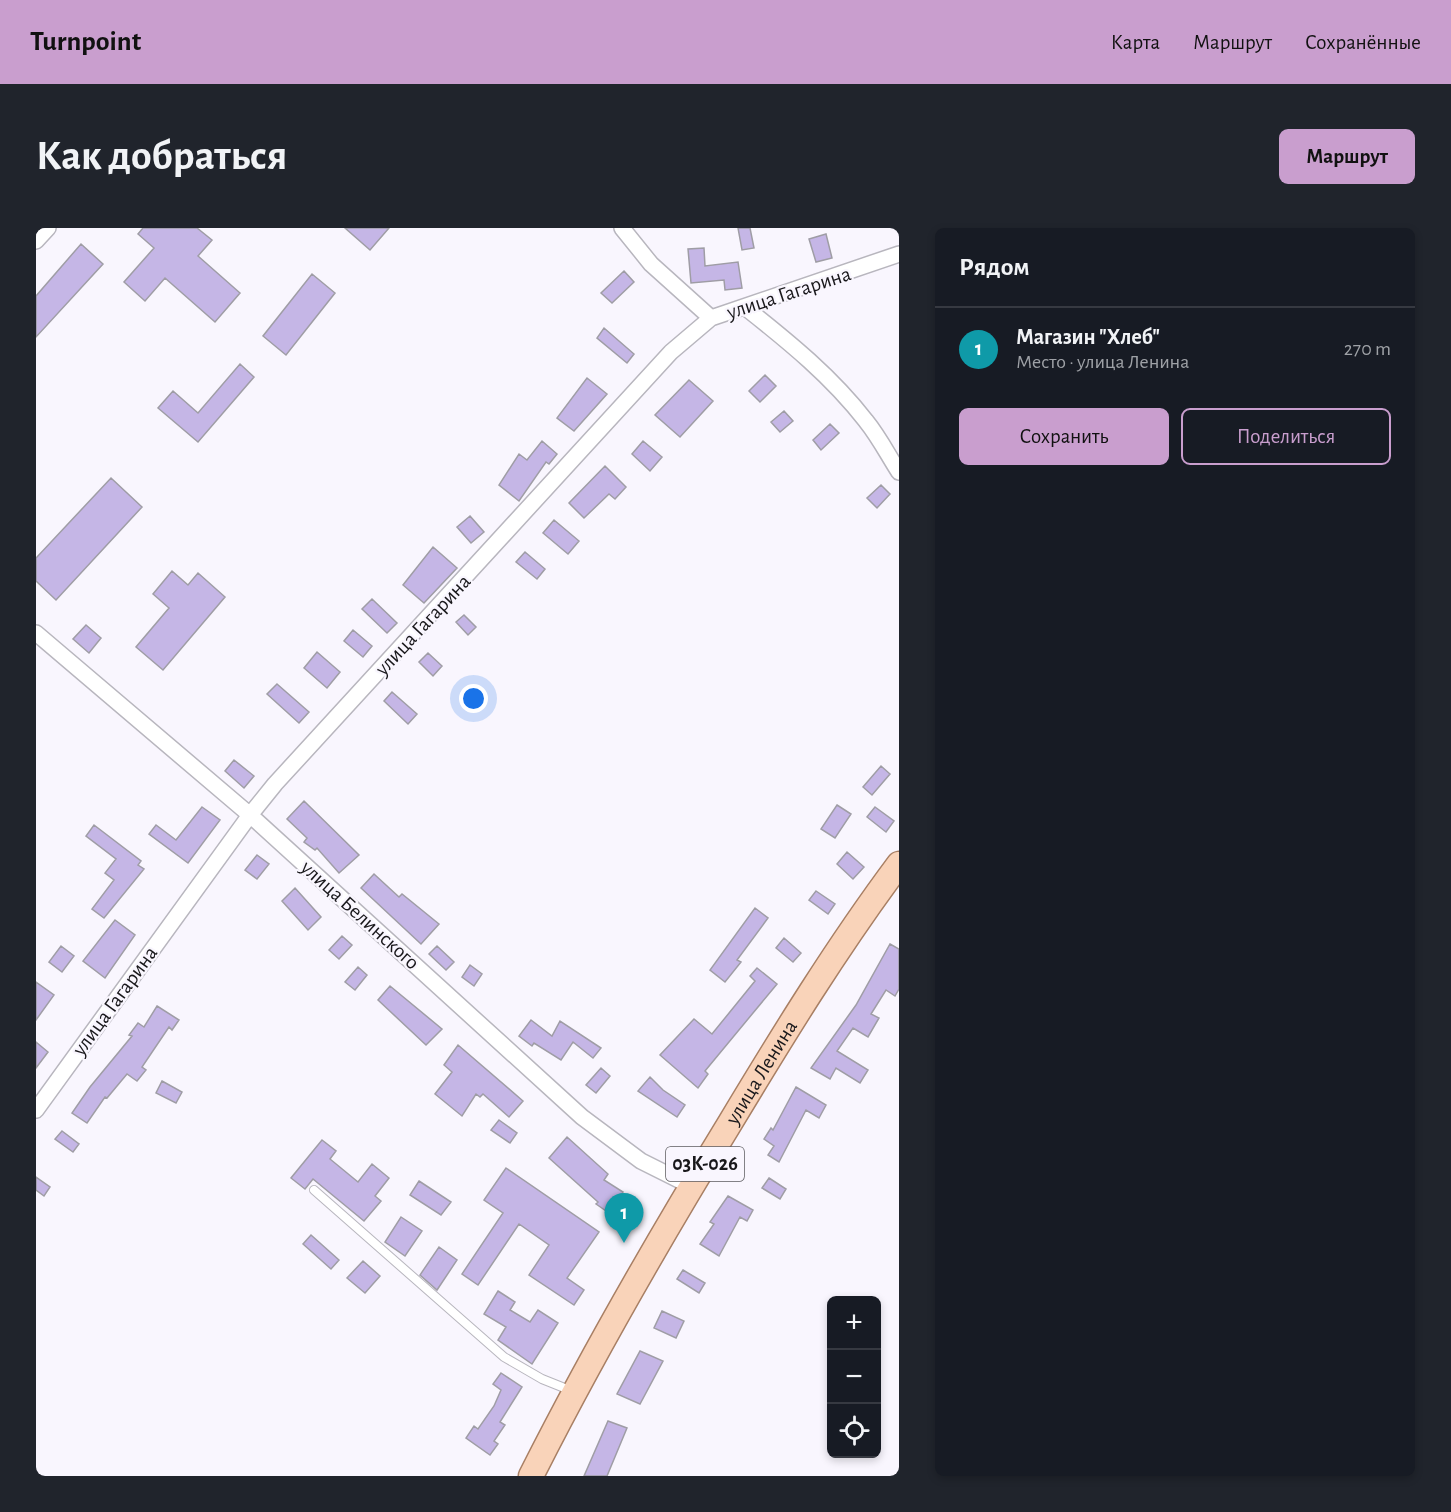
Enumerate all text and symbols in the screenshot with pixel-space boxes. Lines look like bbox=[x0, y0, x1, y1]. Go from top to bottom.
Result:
text: Turnpoint bbox=[30, 28, 141, 56]
text: Карта bbox=[1111, 32, 1160, 53]
text: Маршрут bbox=[1193, 32, 1272, 53]
text: Сохранённые bbox=[1305, 32, 1421, 53]
button: Маршрут bbox=[1279, 129, 1415, 184]
text: Как добраться bbox=[36, 135, 287, 177]
text: Рядом bbox=[959, 254, 1030, 280]
street label: улица Гагарина bbox=[723, 263, 854, 323]
text: Магазин "Хлеб" bbox=[1016, 326, 1160, 348]
text: 1 bbox=[975, 339, 982, 359]
text: 270 m bbox=[1344, 339, 1391, 359]
text: Место · улица Ленина bbox=[1016, 352, 1189, 372]
button: Сохранить bbox=[959, 408, 1169, 465]
button: Поделиться bbox=[1181, 408, 1391, 465]
street label: улица Гагарина bbox=[371, 570, 475, 680]
your location bbox=[459, 684, 488, 713]
street label: улица Белинского bbox=[296, 856, 423, 973]
street label: улица Гагарина bbox=[68, 942, 162, 1060]
street label: улица Ленина bbox=[721, 1016, 801, 1129]
road number: 03К-026 bbox=[666, 1147, 744, 1181]
pin: 1 bbox=[604, 1194, 644, 1243]
map controls bbox=[827, 1296, 881, 1458]
button: + bbox=[827, 1296, 881, 1350]
button: − bbox=[827, 1350, 881, 1404]
button: locate bbox=[827, 1404, 881, 1458]

